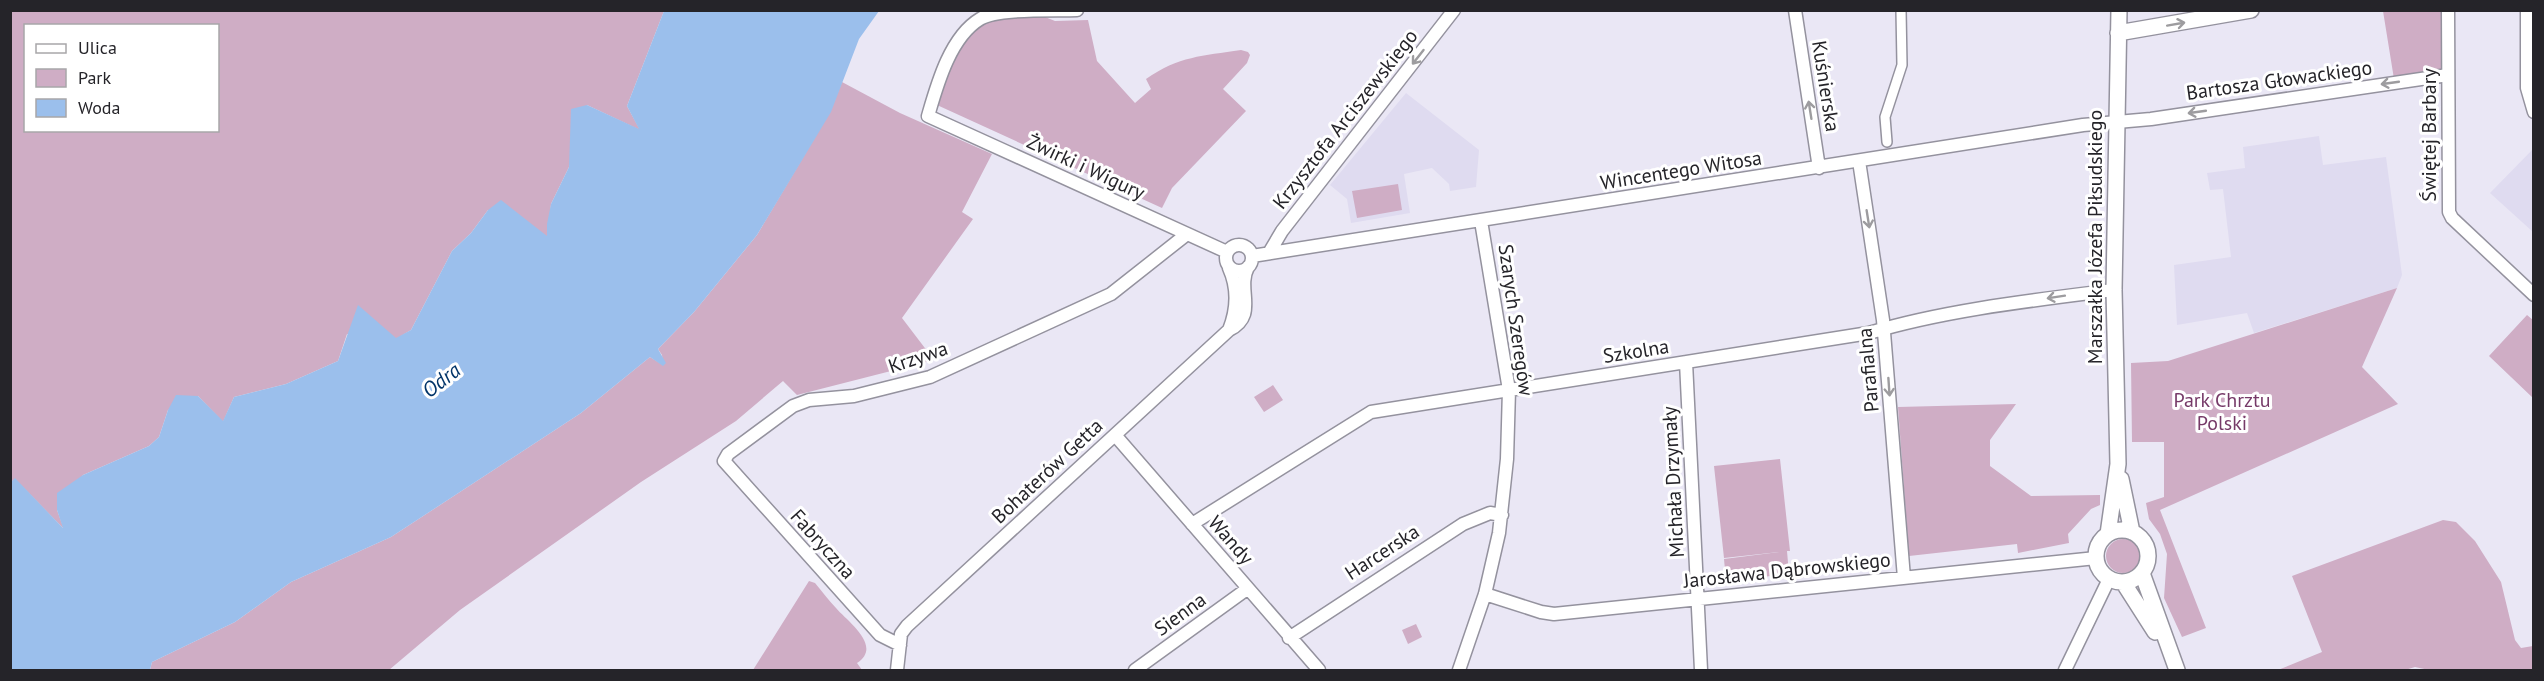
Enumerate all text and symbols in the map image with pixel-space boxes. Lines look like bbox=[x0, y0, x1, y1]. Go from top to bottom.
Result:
one-way arrow bbox=[2166, 18, 2185, 29]
legend bbox=[24, 24, 219, 132]
street label: Krzysztofa Arciszewskiego bbox=[1267, 24, 1423, 214]
text: Ulica bbox=[78, 36, 117, 59]
street label: Kuśnierska bbox=[1806, 39, 1846, 133]
one-way arrow bbox=[1412, 48, 1424, 64]
street label: Bartosza Głowackiego bbox=[2184, 54, 2374, 106]
text: Park bbox=[78, 66, 111, 89]
street label: Świętej Barbary bbox=[2416, 68, 2442, 202]
one-way arrow bbox=[2381, 78, 2401, 89]
text: Woda bbox=[78, 96, 120, 119]
one-way arrow bbox=[1804, 100, 1815, 120]
one-way arrow bbox=[2188, 106, 2208, 117]
street label: Marszałka Józefa Piłsudskiego bbox=[2082, 110, 2108, 364]
street label: Żwirki i Wigury bbox=[1023, 128, 1150, 206]
street label: Wincentego Witosa bbox=[1598, 144, 1764, 196]
one-way arrow bbox=[1863, 208, 1874, 228]
street label: Szarych Szeregów bbox=[1492, 243, 1540, 398]
one-way arrow bbox=[2046, 292, 2066, 303]
street label: Parafialna bbox=[1851, 327, 1885, 413]
street label: Szkolna bbox=[1601, 333, 1671, 369]
street label: Krzywa bbox=[885, 335, 951, 379]
water label: Odra bbox=[416, 356, 466, 403]
one-way arrow bbox=[1884, 376, 1895, 396]
park label: Park Chrztu Polski bbox=[2173, 387, 2271, 436]
street label: Michała Drzymały bbox=[1656, 405, 1690, 558]
street label: Bohaterów Getta bbox=[986, 413, 1108, 529]
street label: Fabryczna bbox=[785, 504, 861, 584]
street label: Wandy bbox=[1203, 510, 1260, 570]
street label: Harcerska bbox=[1340, 518, 1424, 586]
street label: Jarosława Dąbrowskiego bbox=[1681, 546, 1892, 594]
street label: Sienna bbox=[1149, 586, 1211, 642]

